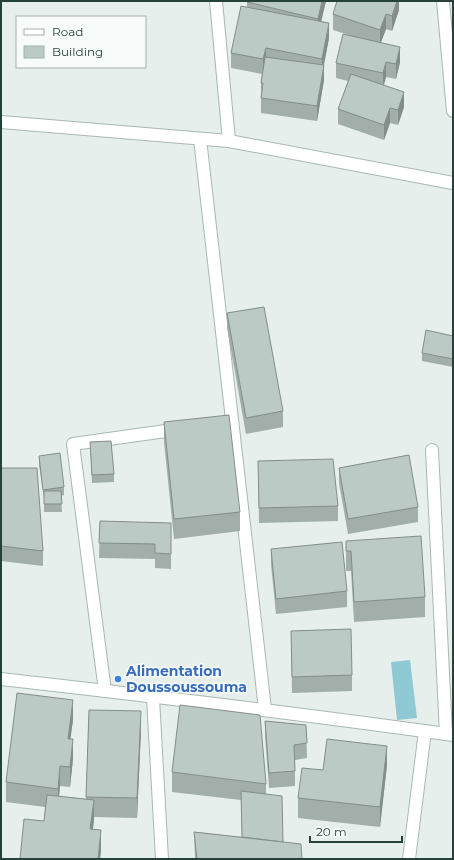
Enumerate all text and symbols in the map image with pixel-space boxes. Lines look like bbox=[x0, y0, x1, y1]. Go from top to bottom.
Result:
legend bbox=[16, 16, 146, 68]
text: Road bbox=[52, 24, 83, 39]
text: Building bbox=[52, 44, 103, 59]
place label: Alimentation Doussoussouma bbox=[125, 662, 247, 696]
marker: Alimentation Doussoussouma bbox=[113, 674, 123, 684]
scale bar bbox=[310, 818, 402, 844]
text: 20 m bbox=[316, 824, 347, 839]

